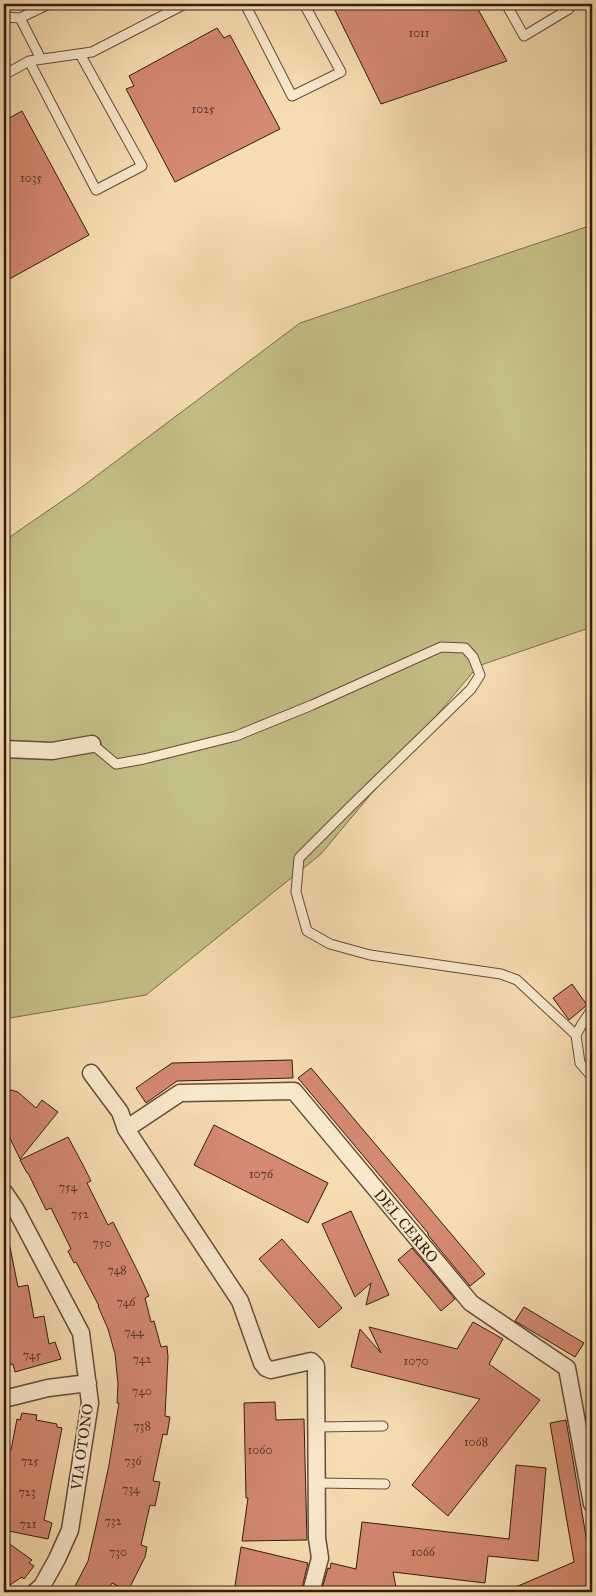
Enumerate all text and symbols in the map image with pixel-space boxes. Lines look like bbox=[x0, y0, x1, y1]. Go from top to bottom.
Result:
house number: 1011 bbox=[408, 26, 430, 40]
house number: 1025 bbox=[191, 102, 215, 116]
house number: 1035 bbox=[20, 171, 42, 185]
house number: 1076 bbox=[249, 1167, 274, 1181]
house number: 754 bbox=[59, 1180, 77, 1194]
street label: DEL CERRO bbox=[370, 1186, 442, 1266]
house number: 752 bbox=[71, 1207, 89, 1221]
house number: 750 bbox=[93, 1236, 111, 1250]
house number: 748 bbox=[107, 1263, 127, 1277]
house number: 746 bbox=[117, 1295, 136, 1309]
house number: 744 bbox=[124, 1325, 144, 1339]
house number: 745 bbox=[23, 1348, 42, 1362]
house number: 742 bbox=[133, 1352, 151, 1366]
house number: 1070 bbox=[403, 1354, 429, 1368]
house number: 740 bbox=[132, 1384, 152, 1398]
street label: VIA OTONO bbox=[67, 1403, 97, 1492]
house number: 738 bbox=[133, 1419, 151, 1433]
house number: 1068 bbox=[464, 1435, 488, 1449]
house number: 1060 bbox=[248, 1443, 272, 1457]
house number: 725 bbox=[21, 1454, 39, 1468]
house number: 736 bbox=[124, 1454, 143, 1468]
house number: 734 bbox=[122, 1482, 140, 1496]
house number: 723 bbox=[18, 1485, 36, 1499]
house number: 732 bbox=[104, 1514, 122, 1528]
house number: 721 bbox=[19, 1517, 37, 1531]
house number: 730 bbox=[109, 1545, 127, 1559]
house number: 1066 bbox=[411, 1545, 436, 1559]

